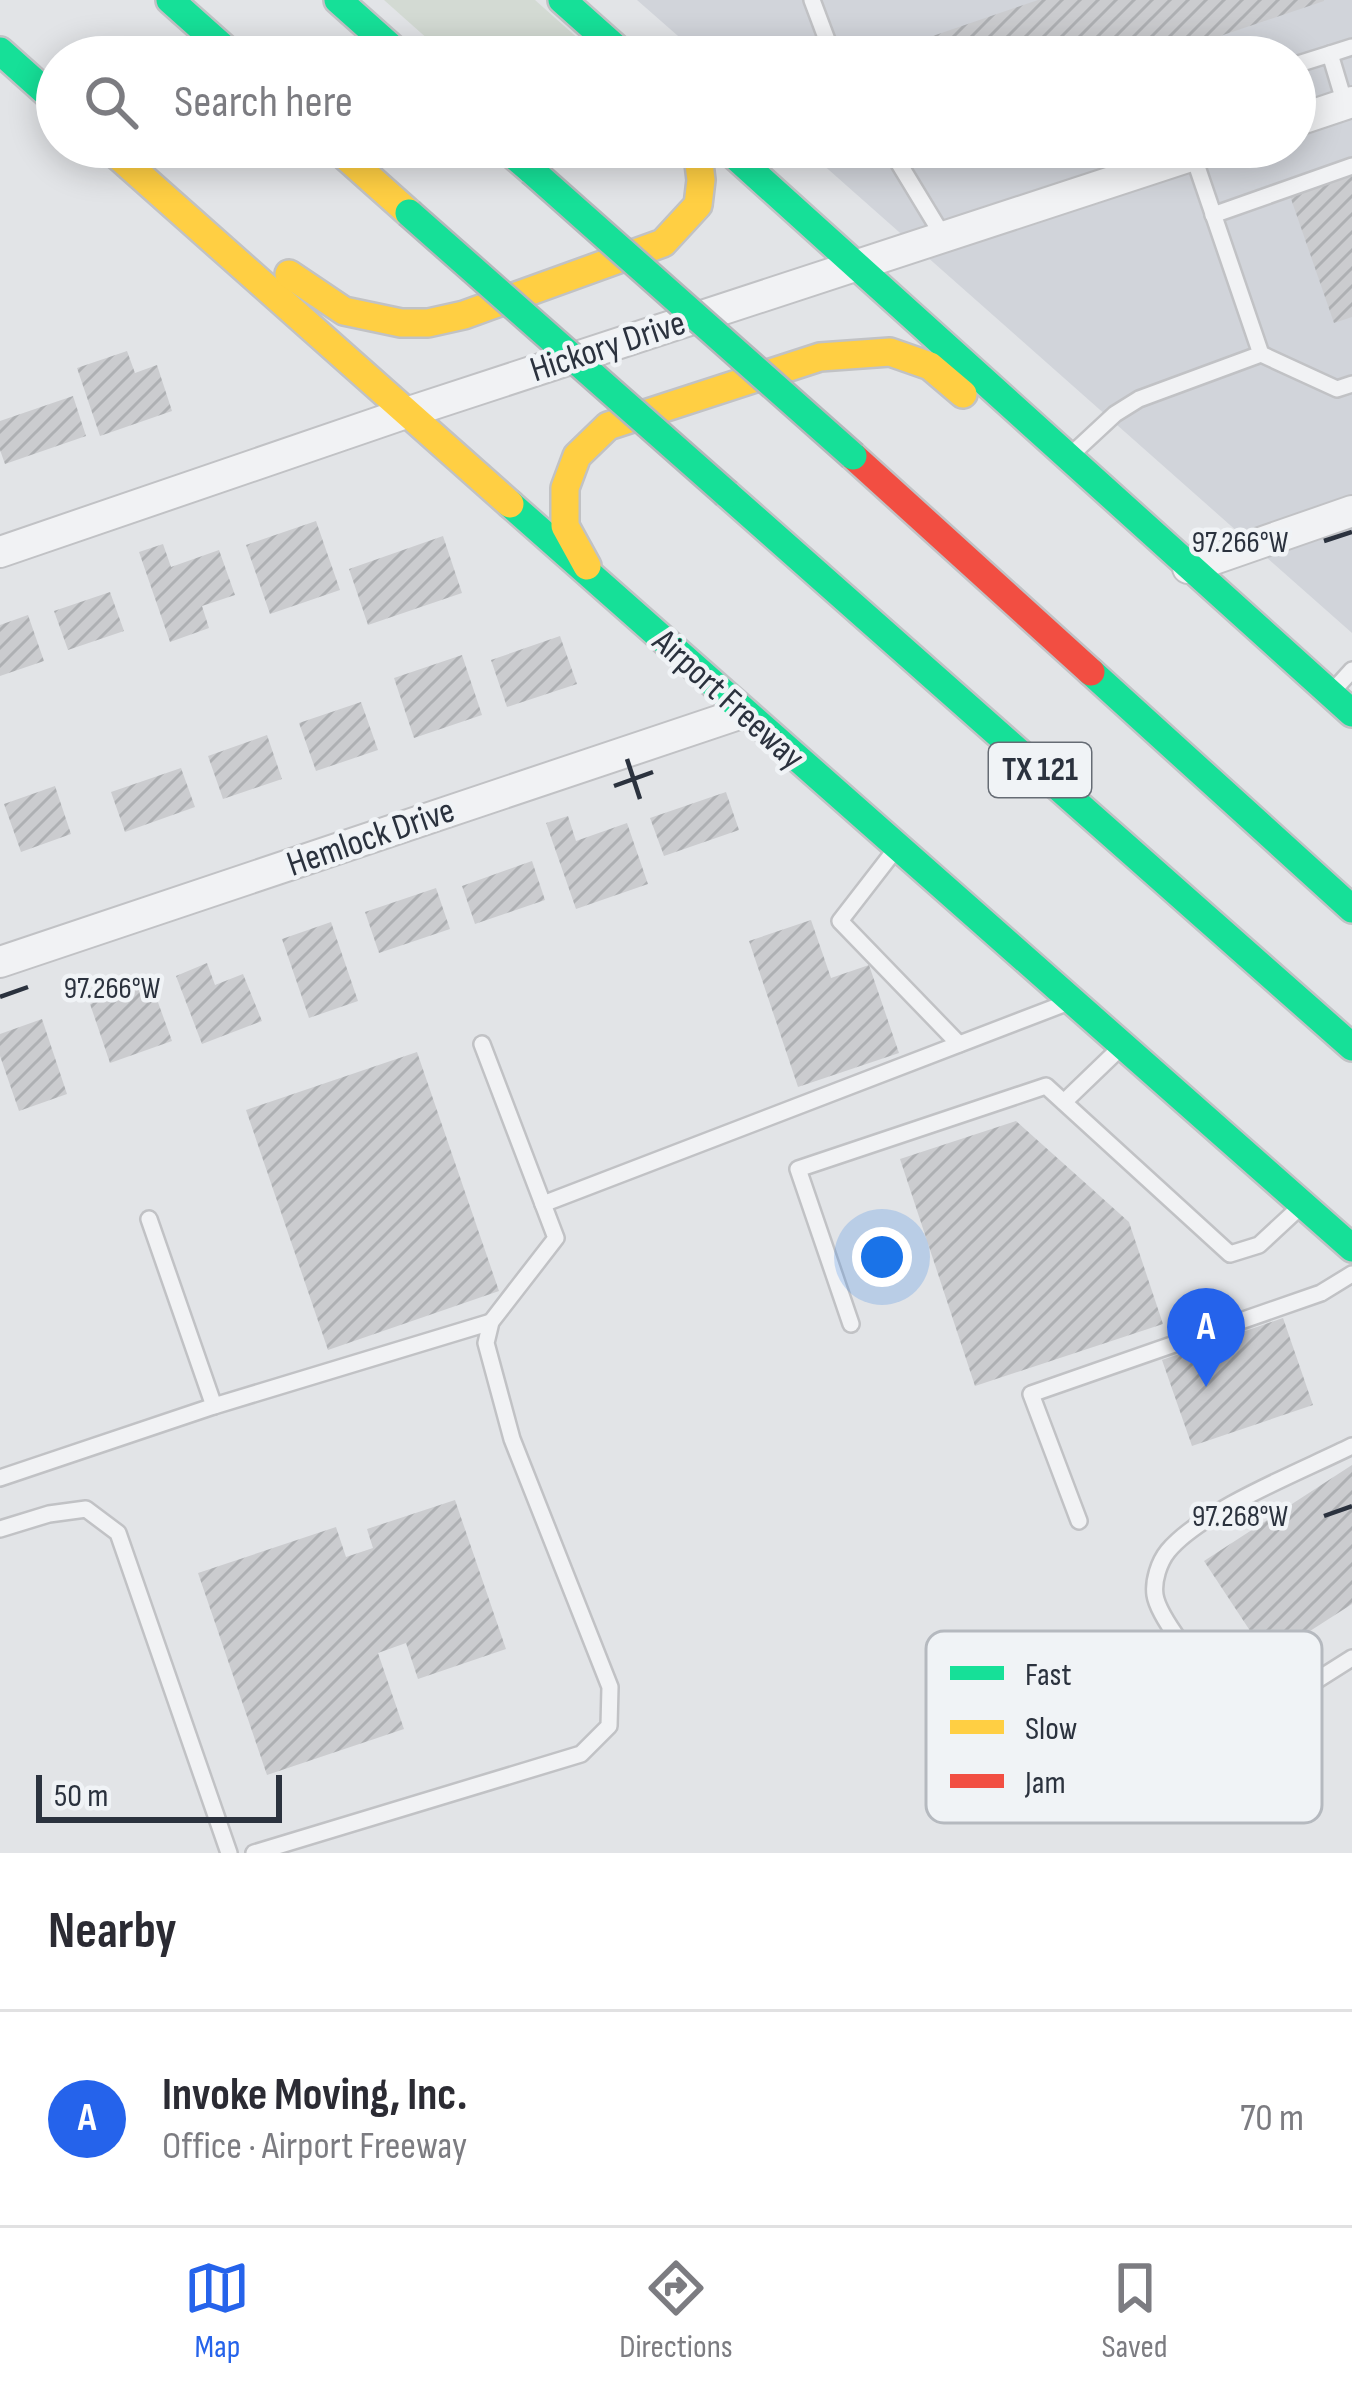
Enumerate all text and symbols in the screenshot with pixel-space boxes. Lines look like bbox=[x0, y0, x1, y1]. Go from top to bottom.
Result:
search box bbox=[36, 36, 1316, 168]
icon: search bbox=[78, 69, 144, 135]
text: Search here bbox=[174, 75, 353, 130]
street label: Hickory Drive bbox=[525, 302, 691, 392]
text: 97.266°W bbox=[1192, 525, 1289, 561]
street label: Airport Freeway bbox=[643, 620, 813, 779]
road number: TX 121 bbox=[989, 743, 1091, 797]
street label: Hemlock Drive bbox=[282, 789, 460, 887]
text: 97.266°W bbox=[64, 971, 161, 1007]
your location bbox=[852, 1227, 912, 1287]
pin: A bbox=[1167, 1288, 1245, 1387]
text: 97.268°W bbox=[1192, 1499, 1288, 1535]
legend bbox=[926, 1631, 1322, 1823]
text: Fast bbox=[1025, 1655, 1072, 1695]
text: Slow bbox=[1025, 1709, 1077, 1749]
text: Jam bbox=[1024, 1763, 1066, 1803]
scale bar bbox=[36, 1769, 282, 1822]
text: 50 m bbox=[54, 1776, 108, 1816]
text: Nearby bbox=[48, 1901, 177, 1962]
text: Invoke Moving, Inc. bbox=[162, 2068, 467, 2123]
text: A bbox=[78, 2095, 96, 2142]
text: 70 m bbox=[1240, 2095, 1304, 2142]
text: Office · Airport Freeway bbox=[162, 2123, 467, 2170]
tab: Map bbox=[184, 2255, 250, 2367]
tab: Directions bbox=[619, 2255, 733, 2367]
tab: Saved bbox=[1101, 2255, 1168, 2367]

